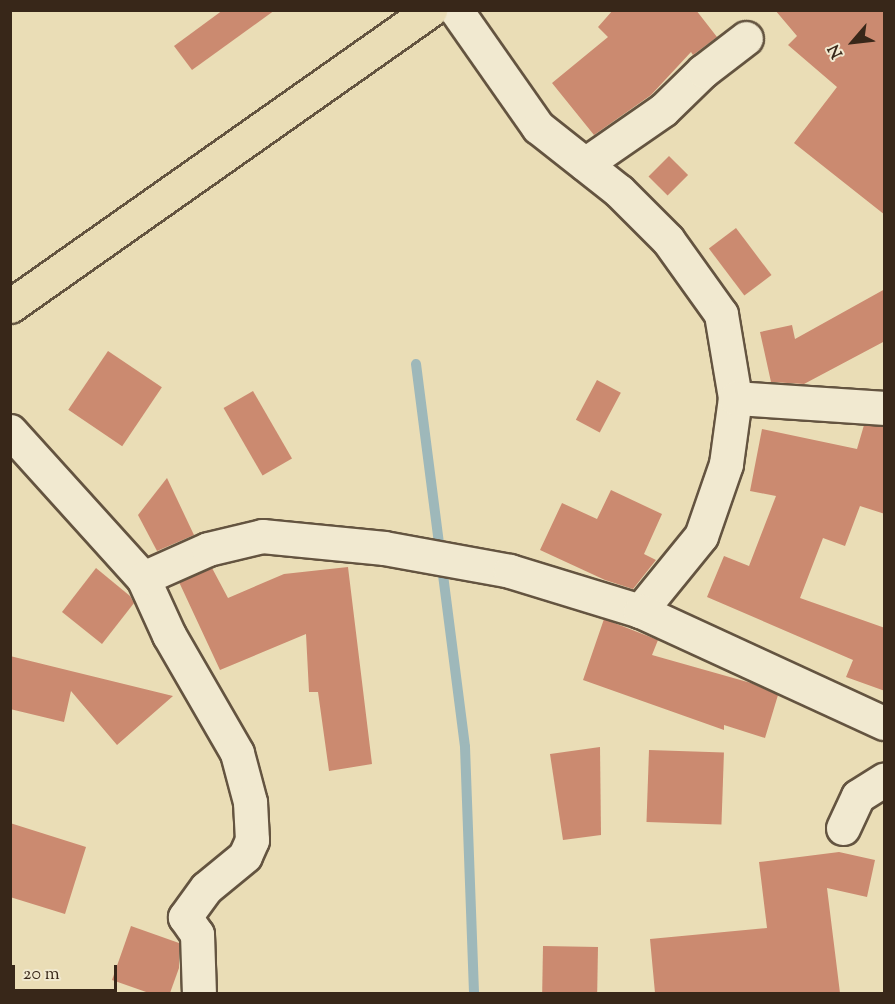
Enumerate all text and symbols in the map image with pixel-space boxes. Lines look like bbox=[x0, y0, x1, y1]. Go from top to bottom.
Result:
north arrow bbox=[823, 12, 883, 72]
text: N bbox=[824, 40, 850, 62]
scale bar bbox=[15, 953, 120, 991]
text: 20 m bbox=[23, 962, 60, 988]

